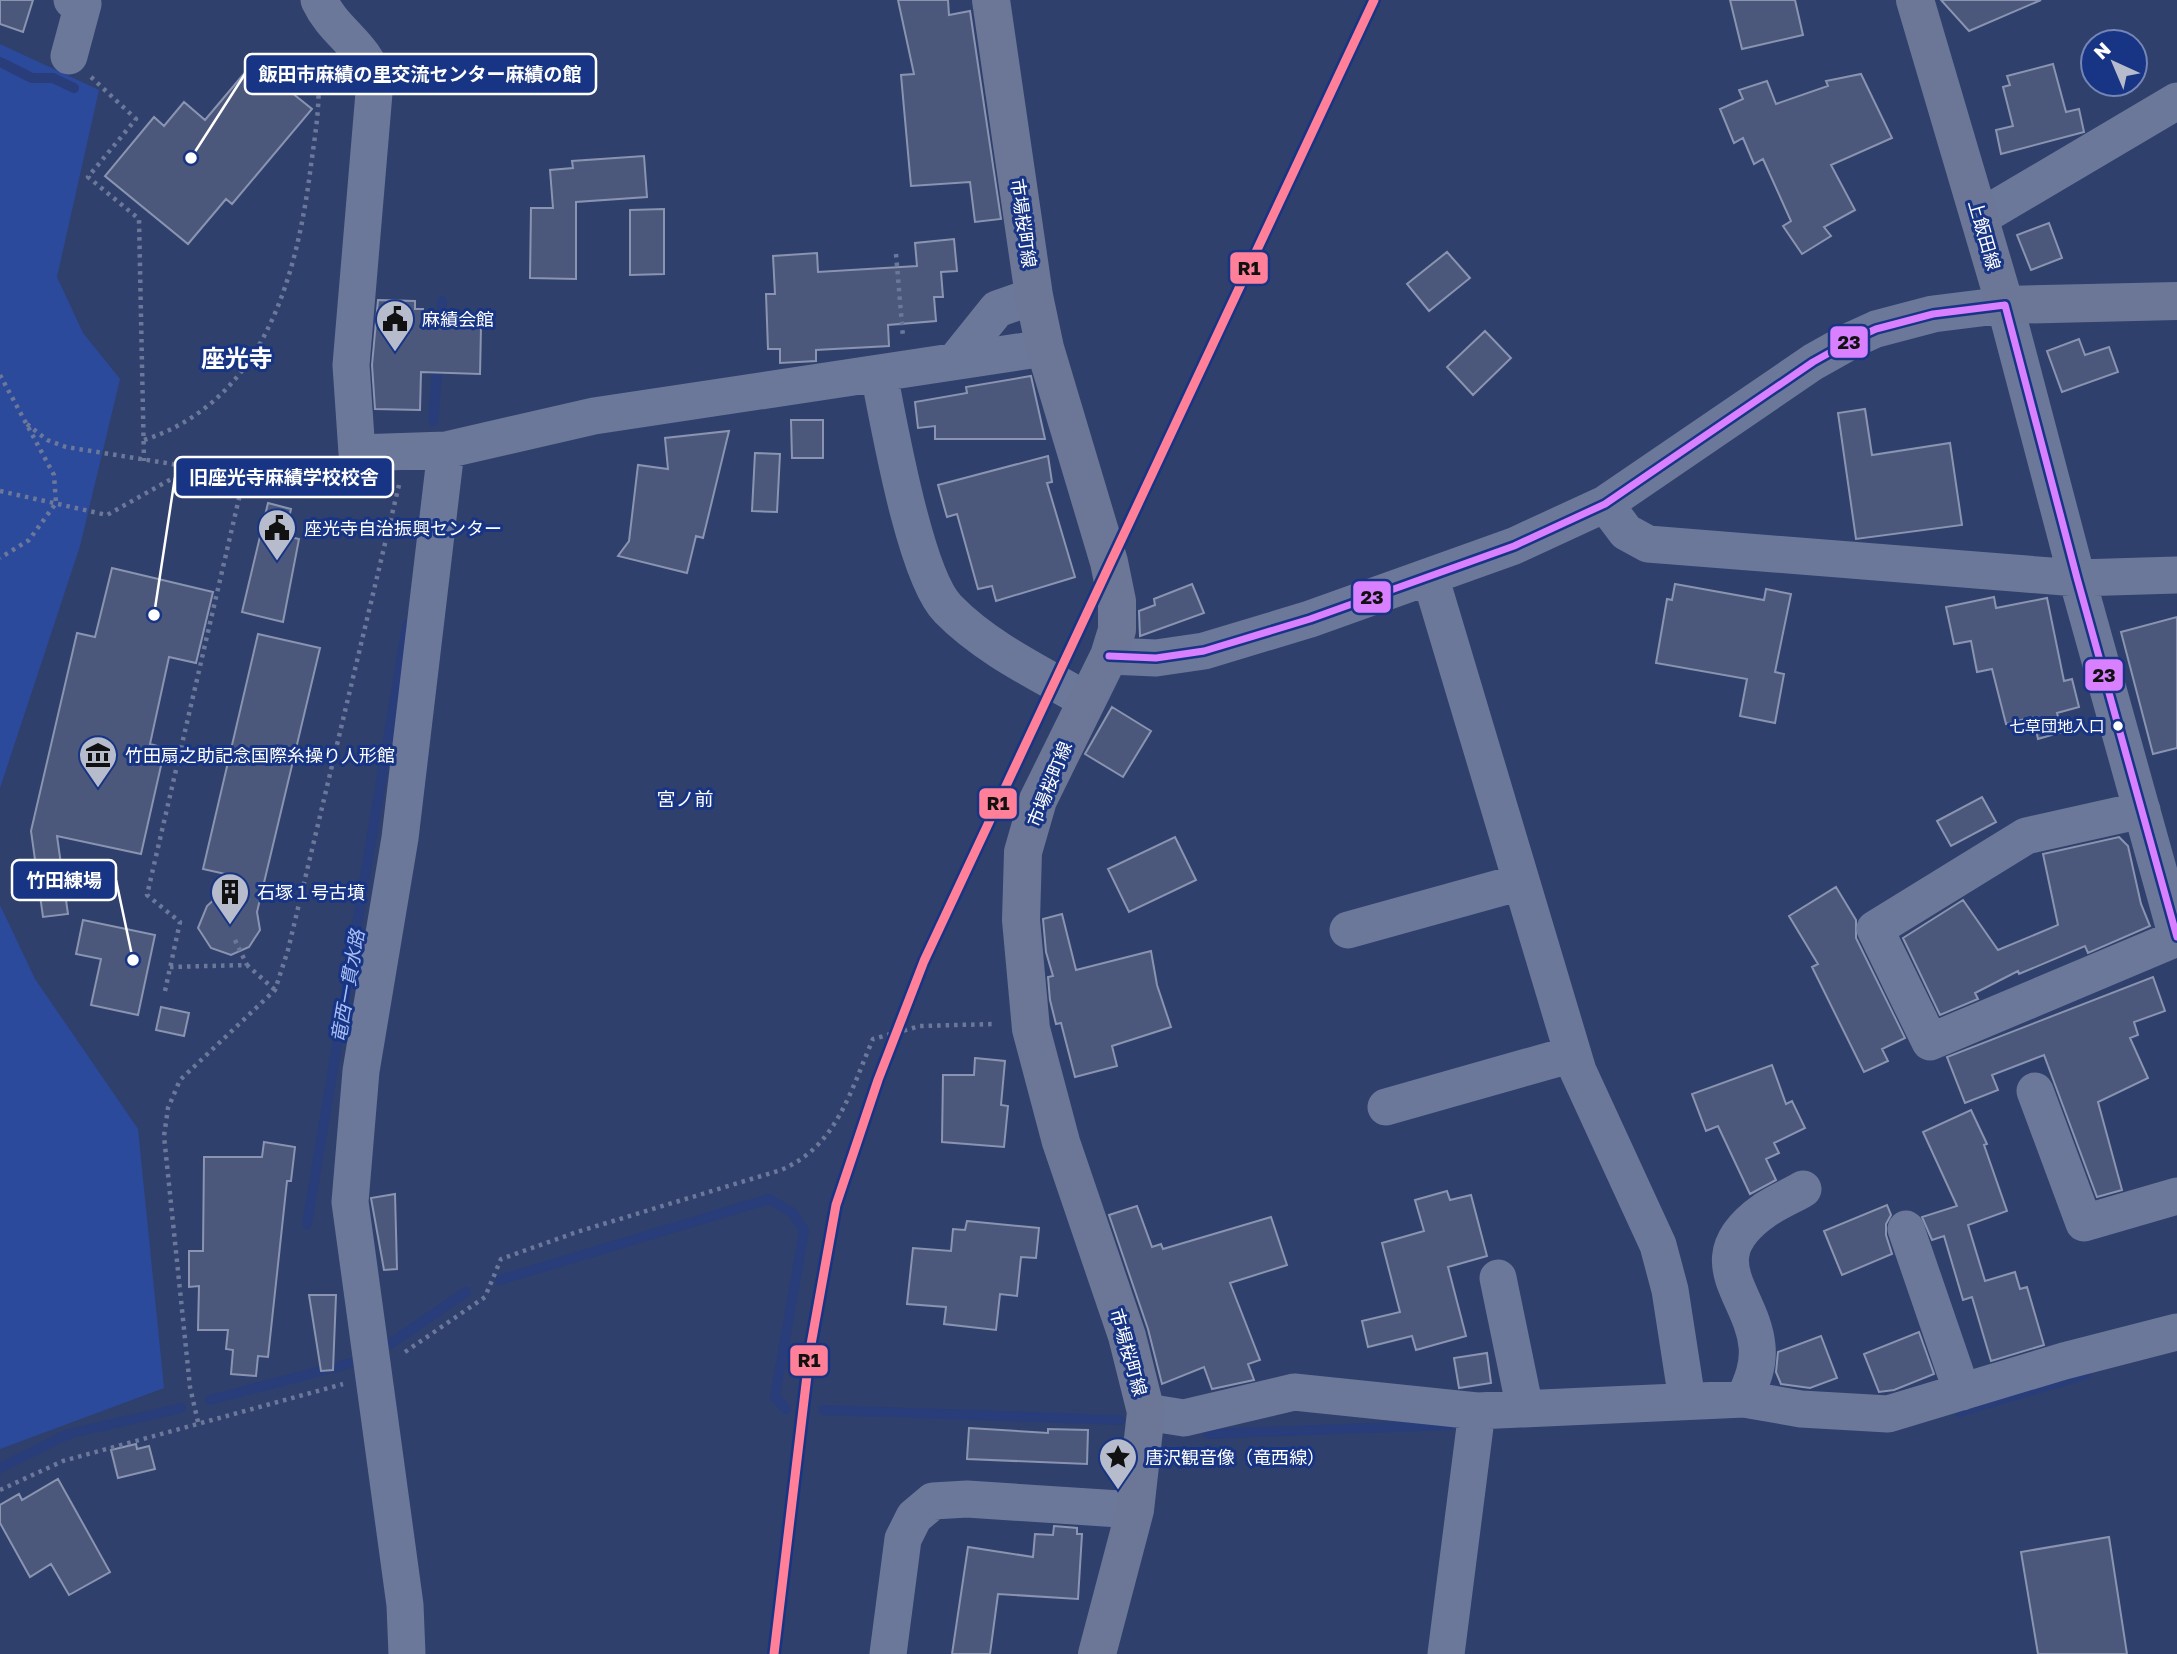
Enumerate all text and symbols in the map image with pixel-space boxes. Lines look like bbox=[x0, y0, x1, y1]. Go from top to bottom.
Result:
north arrow bbox=[2079, 28, 2149, 98]
text: N bbox=[2089, 37, 2115, 64]
callout: 飯田市麻績の里交流センター麻績の館 bbox=[245, 54, 596, 94]
text: 飯田市麻績の里交流センター麻績の館 bbox=[258, 62, 582, 85]
street label: 市場桜町線 bbox=[1007, 177, 1041, 269]
street label: 上飯田線 bbox=[1965, 197, 2005, 273]
line badge: R1 bbox=[1229, 251, 1269, 285]
text: R1 bbox=[1238, 256, 1261, 279]
public building icon: 麻績会館 bbox=[374, 298, 416, 353]
place label: 麻績会館 bbox=[422, 308, 494, 330]
line badge: 23 bbox=[1829, 325, 1869, 359]
text: 23 bbox=[1837, 330, 1861, 353]
district label: 座光寺 bbox=[201, 343, 273, 372]
callout: 旧座光寺麻績学校校舎 bbox=[175, 457, 393, 497]
text: 旧座光寺麻績学校校舎 bbox=[189, 465, 379, 488]
public building icon: 座光寺自治振興センター bbox=[256, 507, 298, 562]
place label: 座光寺自治振興センター bbox=[304, 517, 502, 539]
line badge: 23 bbox=[1352, 580, 1392, 614]
text: 23 bbox=[1360, 585, 1384, 608]
line badge: 23 bbox=[2084, 658, 2124, 692]
text: 23 bbox=[2092, 663, 2116, 686]
place label: 七草団地入口 bbox=[2009, 716, 2105, 736]
marker: 七草団地入口 bbox=[2111, 719, 2125, 733]
museum icon: 竹田扇之助記念国際糸操り人形館 bbox=[77, 734, 119, 789]
street label: 市場桜町線 bbox=[1022, 738, 1076, 830]
place label: 竹田扇之助記念国際糸操り人形館 bbox=[125, 744, 395, 766]
district label: 宮ノ前 bbox=[656, 787, 714, 810]
line badge: R1 bbox=[978, 787, 1018, 820]
text: R1 bbox=[987, 791, 1010, 814]
callout: 竹田練場 bbox=[12, 860, 116, 900]
text: 竹田練場 bbox=[26, 868, 102, 891]
building icon: 石塚１号古墳 bbox=[209, 871, 251, 926]
place label: 石塚１号古墳 bbox=[257, 881, 365, 903]
water label: 竜西一貫水路 bbox=[326, 926, 369, 1044]
street label: 市場桜町線 bbox=[1106, 1306, 1152, 1398]
line badge: R1 bbox=[789, 1344, 829, 1377]
text: R1 bbox=[798, 1348, 821, 1371]
place icon: 唐沢観音像（竜西線） bbox=[1097, 1436, 1139, 1491]
place label: 唐沢観音像（竜西線） bbox=[1145, 1446, 1325, 1468]

